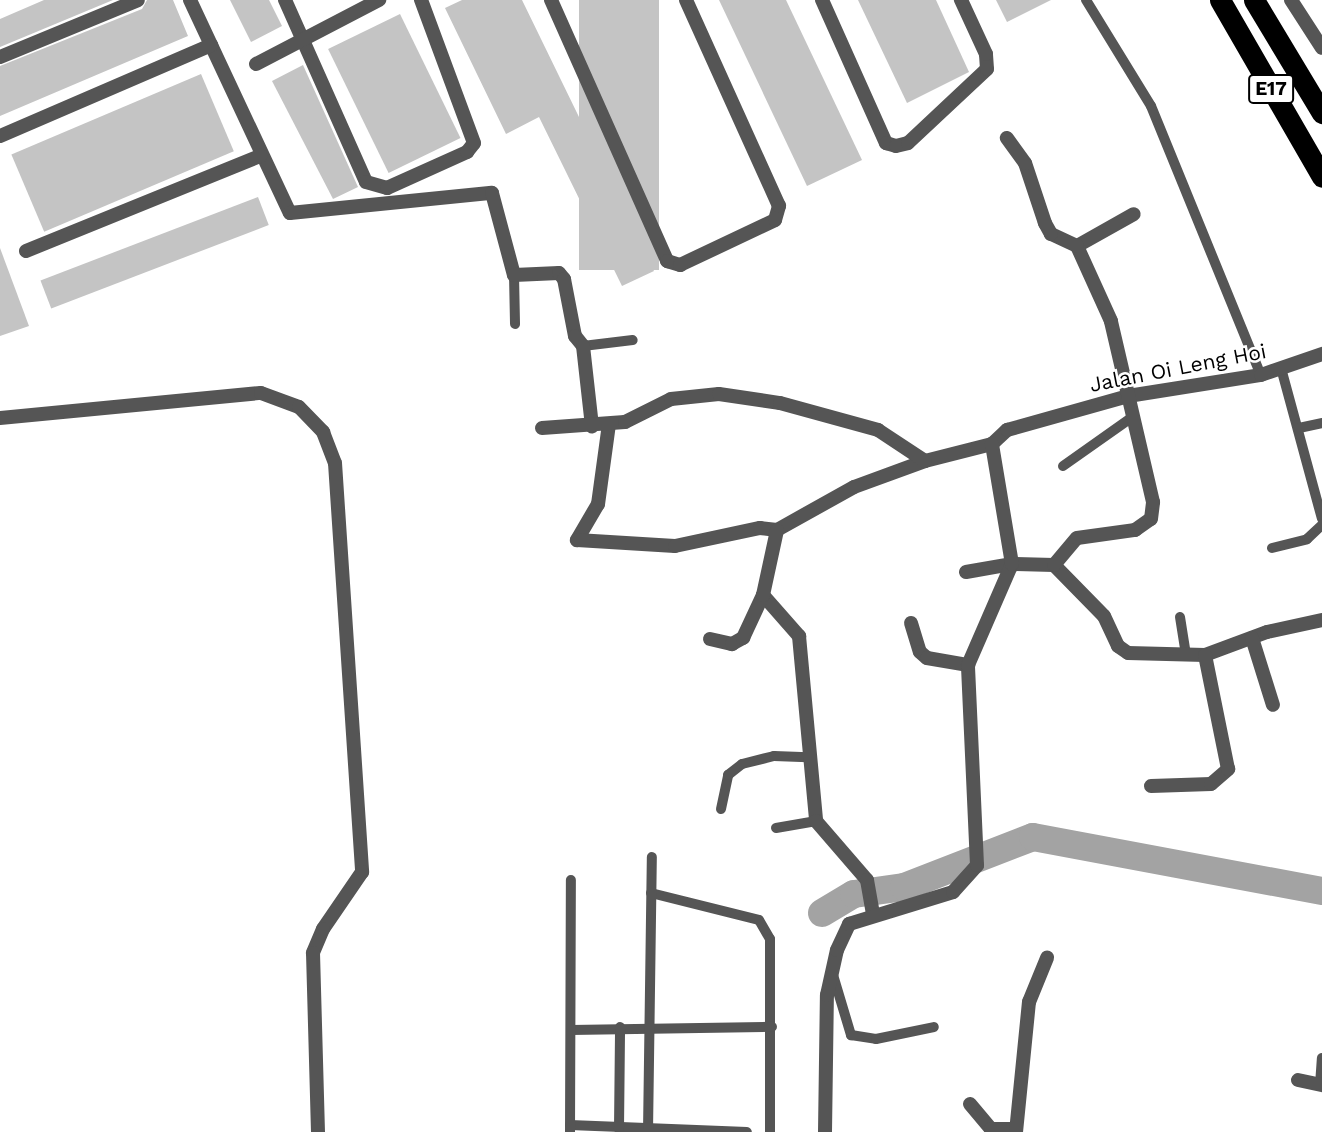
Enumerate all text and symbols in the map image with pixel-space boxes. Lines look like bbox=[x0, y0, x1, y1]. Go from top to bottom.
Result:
road number: E17 bbox=[1246, 74, 1296, 104]
street label: Jalan Oi Leng Hoi bbox=[1088, 339, 1268, 397]

